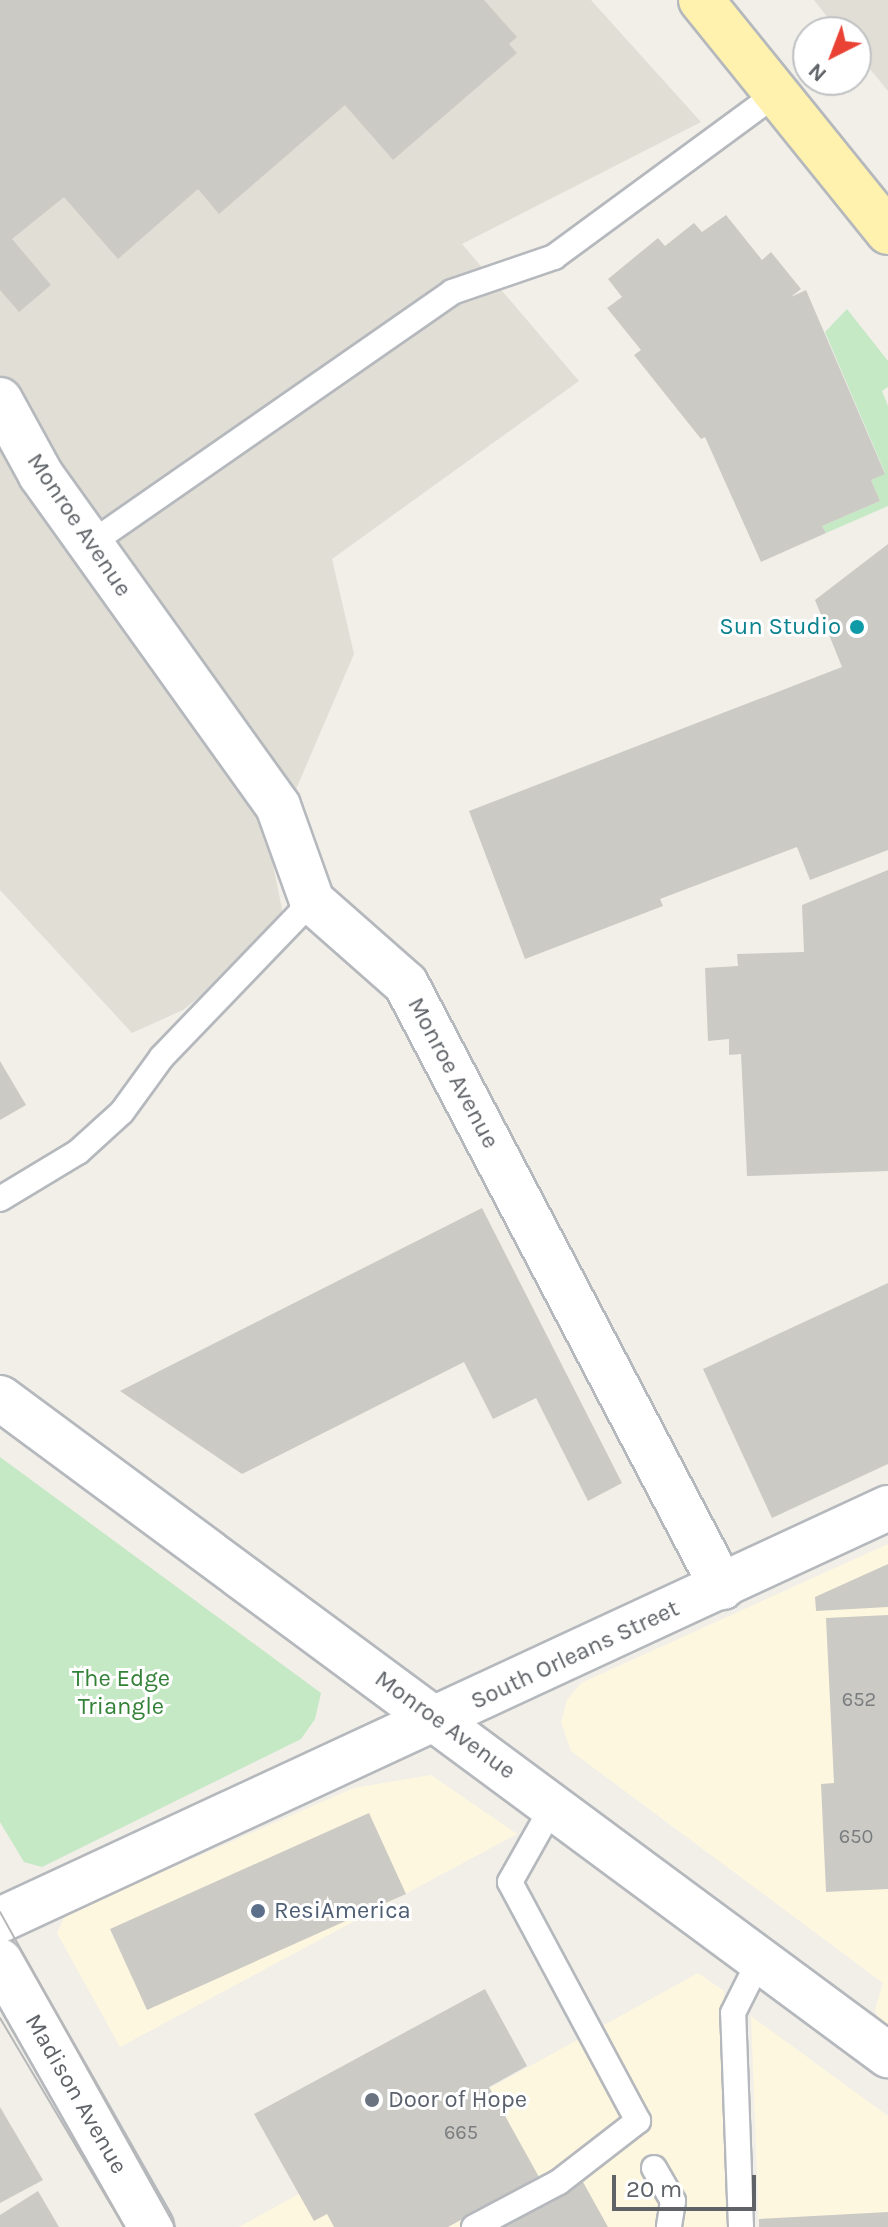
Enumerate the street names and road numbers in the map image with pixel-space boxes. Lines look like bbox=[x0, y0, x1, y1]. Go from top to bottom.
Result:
street label: Monroe Avenue bbox=[20, 448, 138, 602]
street label: Monroe Avenue bbox=[401, 993, 505, 1153]
street label: South Orleans Street bbox=[466, 1594, 684, 1716]
street label: Monroe Avenue bbox=[369, 1664, 521, 1786]
street label: Madison Avenue bbox=[19, 2009, 133, 2179]

